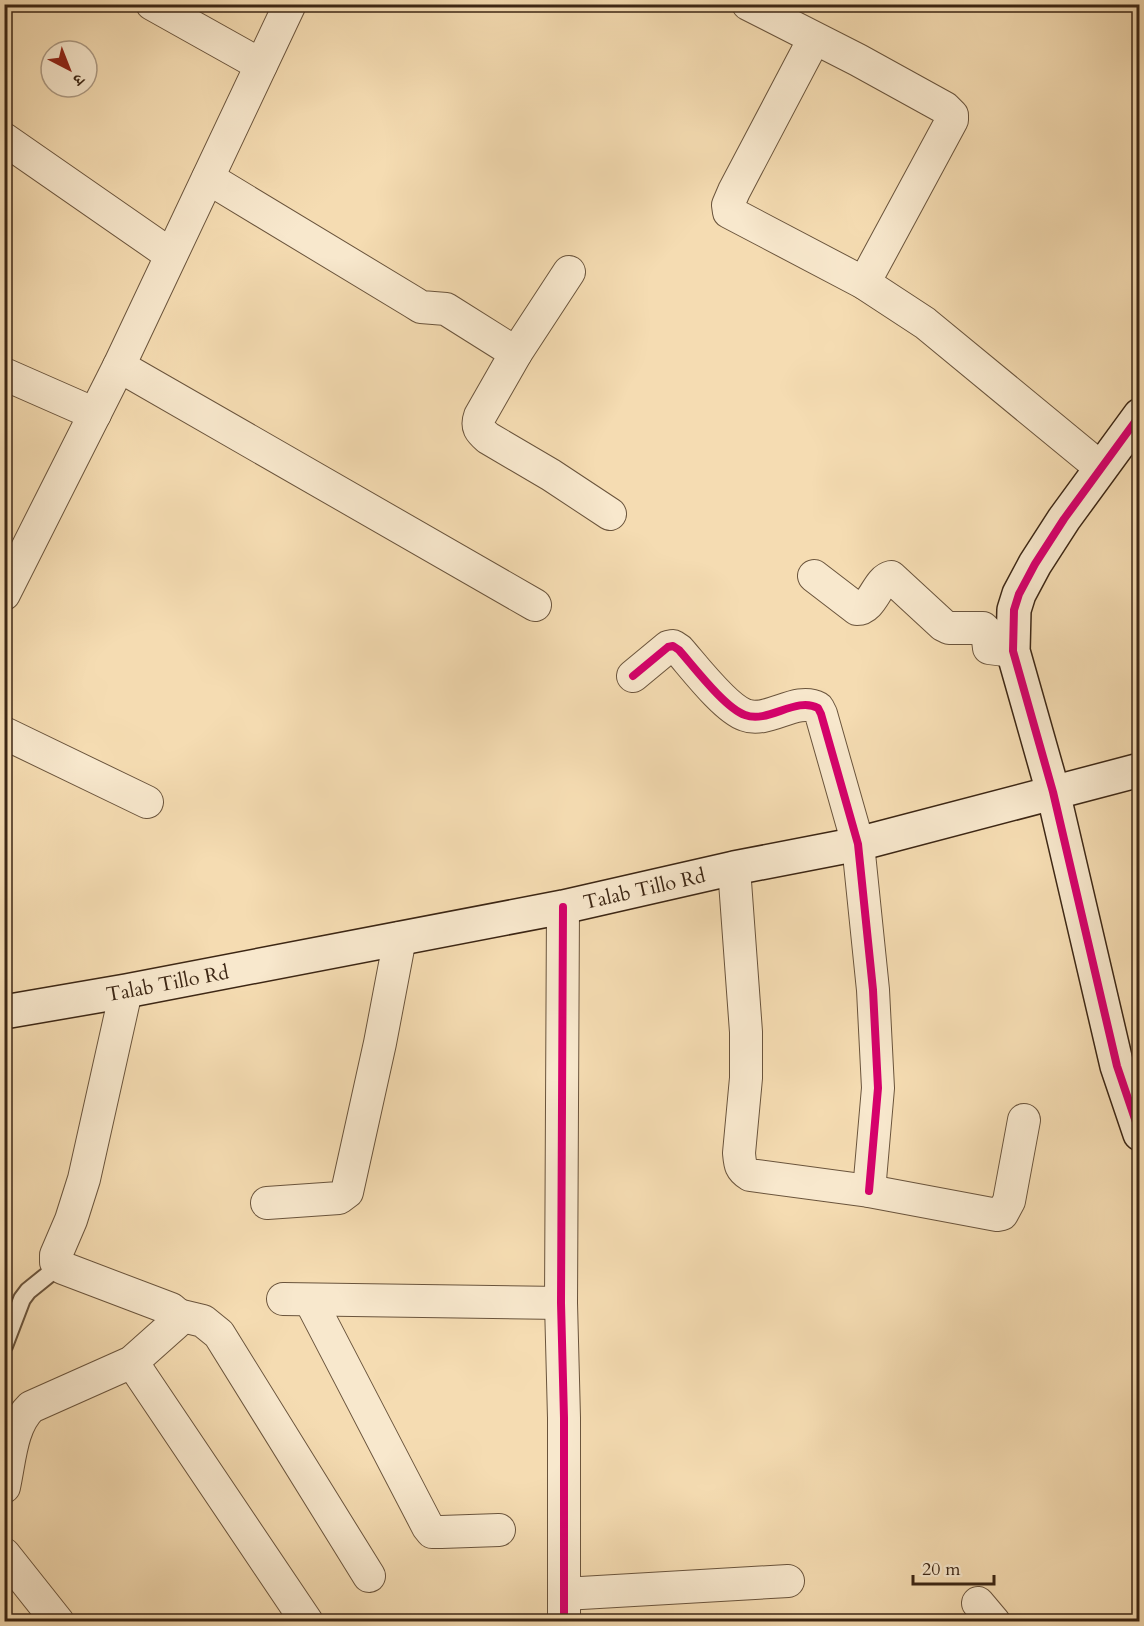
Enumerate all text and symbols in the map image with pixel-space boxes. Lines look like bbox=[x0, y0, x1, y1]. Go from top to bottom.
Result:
north arrow bbox=[39, 39, 99, 99]
text: उ bbox=[67, 68, 90, 92]
street label: Talab Tillo Rd bbox=[580, 861, 708, 915]
street label: Talab Tillo Rd bbox=[104, 958, 231, 1008]
scale bar bbox=[913, 1548, 994, 1586]
text: 20 m bbox=[922, 1557, 961, 1582]

